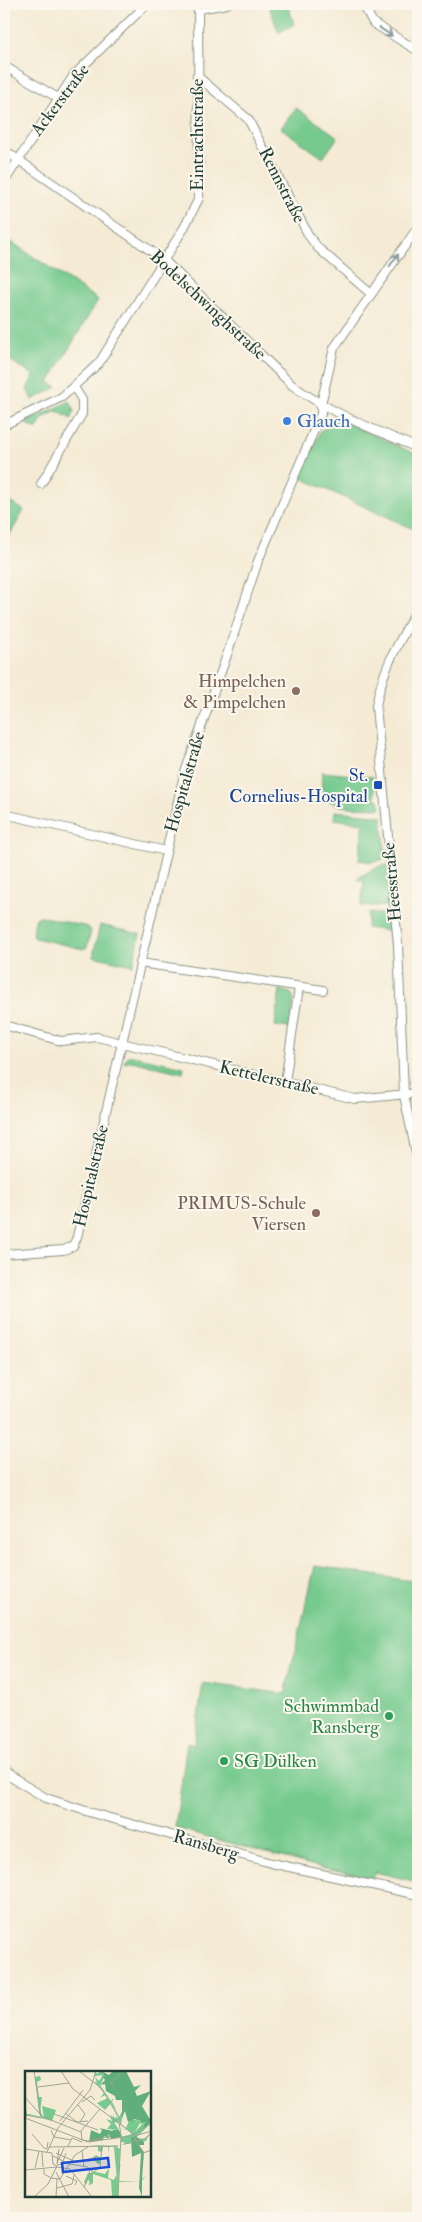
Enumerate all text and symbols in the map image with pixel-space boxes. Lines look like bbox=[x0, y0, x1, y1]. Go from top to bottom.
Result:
one-way arrow bbox=[379, 27, 393, 37]
street label: Ackerstraße bbox=[25, 59, 95, 142]
street label: Eintrachtstraße bbox=[186, 78, 209, 191]
street label: Rennstraße bbox=[253, 143, 311, 227]
street label: Bodelschwinghstraße bbox=[145, 245, 271, 365]
one-way arrow bbox=[389, 254, 400, 267]
place label: Glauch bbox=[297, 410, 351, 433]
marker: Glauch bbox=[281, 415, 293, 427]
place label: Himpelchen & Pimpelchen bbox=[183, 670, 286, 714]
marker: Himpelchen & Pimpelchen bbox=[290, 685, 302, 697]
street label: Hospitalstraße bbox=[160, 728, 211, 835]
place label: St. Cornelius-Hospital bbox=[229, 764, 368, 808]
marker: St. Cornelius-Hospital bbox=[372, 779, 384, 791]
street label: Heesstraße bbox=[377, 841, 407, 922]
street label: Kettelerstraße bbox=[217, 1055, 321, 1101]
street label: Hospitalstraße bbox=[68, 1122, 114, 1229]
place label: PRIMUS-Schule Viersen bbox=[177, 1192, 306, 1236]
marker: PRIMUS-Schule Viersen bbox=[310, 1207, 322, 1219]
place label: Schwimmbad Ransberg bbox=[284, 1695, 380, 1739]
marker: Schwimmbad Ransberg bbox=[383, 1710, 395, 1722]
place label: SG Dülken bbox=[234, 1750, 317, 1773]
marker: SG Dülken bbox=[218, 1755, 230, 1767]
street label: Ransberg bbox=[170, 1825, 243, 1866]
inset map bbox=[25, 2071, 151, 2197]

